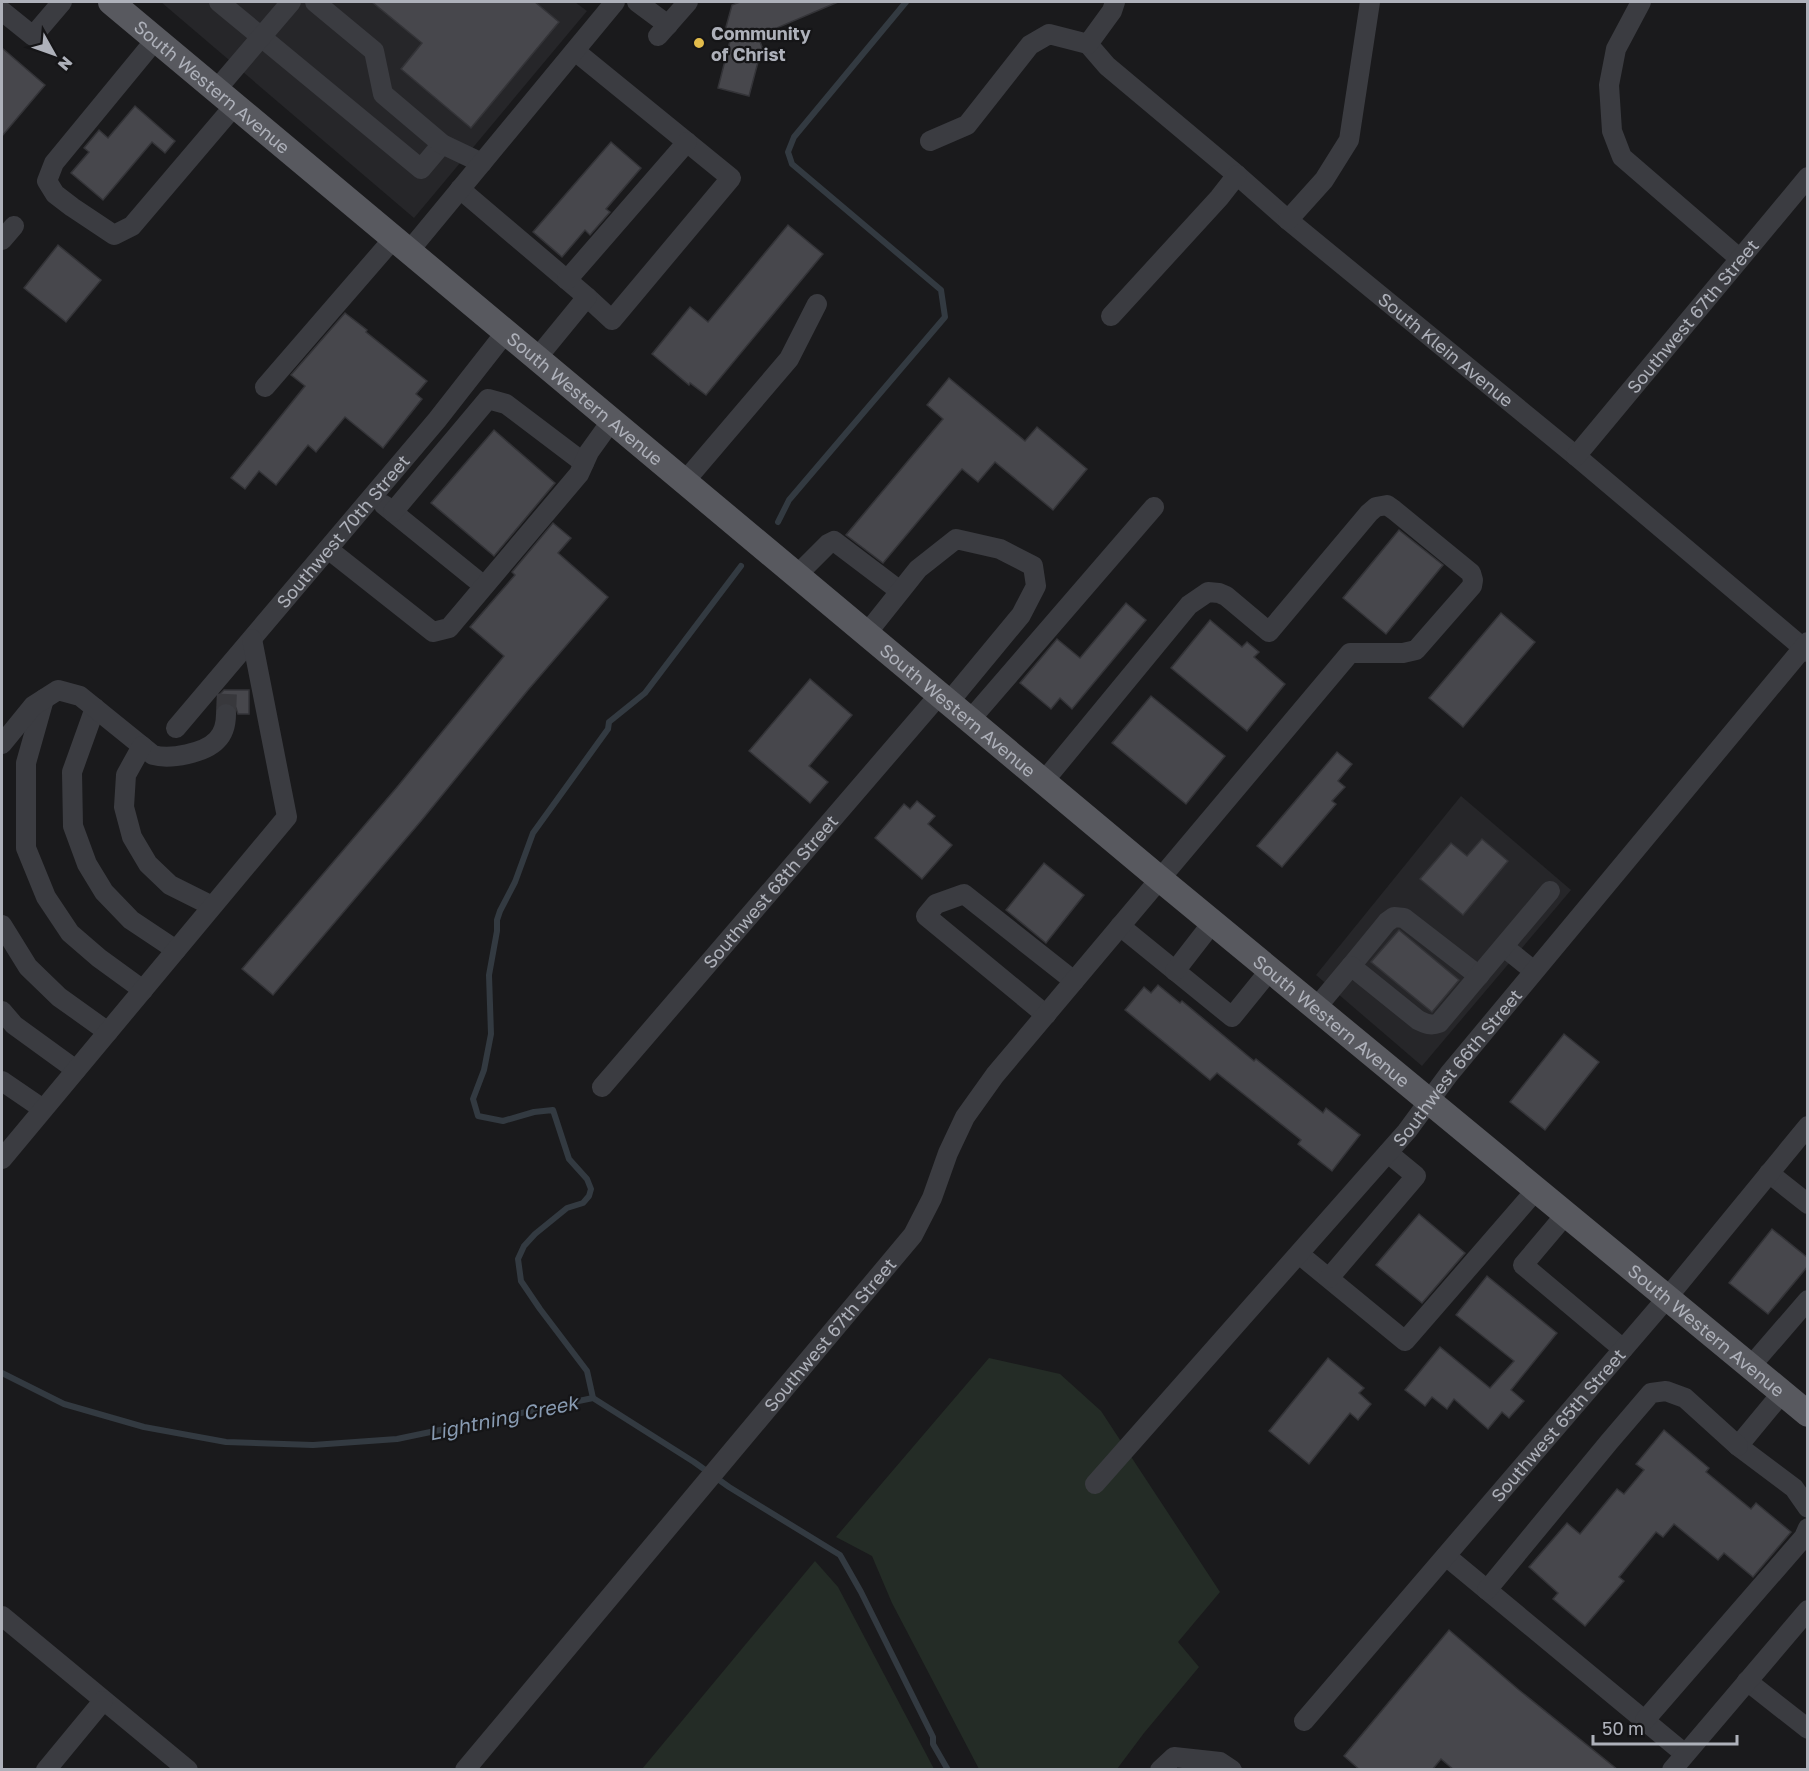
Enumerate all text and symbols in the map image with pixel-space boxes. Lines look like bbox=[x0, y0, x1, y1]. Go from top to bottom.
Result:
street label: South Western Avenue bbox=[130, 15, 295, 158]
place label: Community of Christ bbox=[711, 22, 811, 65]
north arrow bbox=[24, 24, 84, 84]
marker: Community of Christ bbox=[692, 36, 706, 50]
text: N bbox=[54, 53, 77, 75]
street label: Southwest 67th Street bbox=[1622, 234, 1763, 398]
street label: South Klein Avenue bbox=[1374, 288, 1518, 411]
street label: South Western Avenue bbox=[503, 327, 668, 470]
street label: Southwest 70th Street bbox=[272, 450, 414, 612]
street label: South Western Avenue bbox=[876, 639, 1040, 782]
street label: Southwest 68th Street bbox=[698, 810, 842, 973]
street label: South Western Avenue bbox=[1249, 950, 1414, 1092]
street label: Southwest 66th Street bbox=[1388, 984, 1526, 1151]
street label: Southwest 67th Street bbox=[759, 1253, 900, 1416]
street label: South Western Avenue bbox=[1624, 1259, 1789, 1401]
street label: Southwest 65th Street bbox=[1486, 1344, 1630, 1506]
water label: Lightning Creek bbox=[426, 1389, 583, 1446]
scale bar bbox=[1593, 1708, 1737, 1746]
text: 50 m bbox=[1602, 1717, 1644, 1739]

